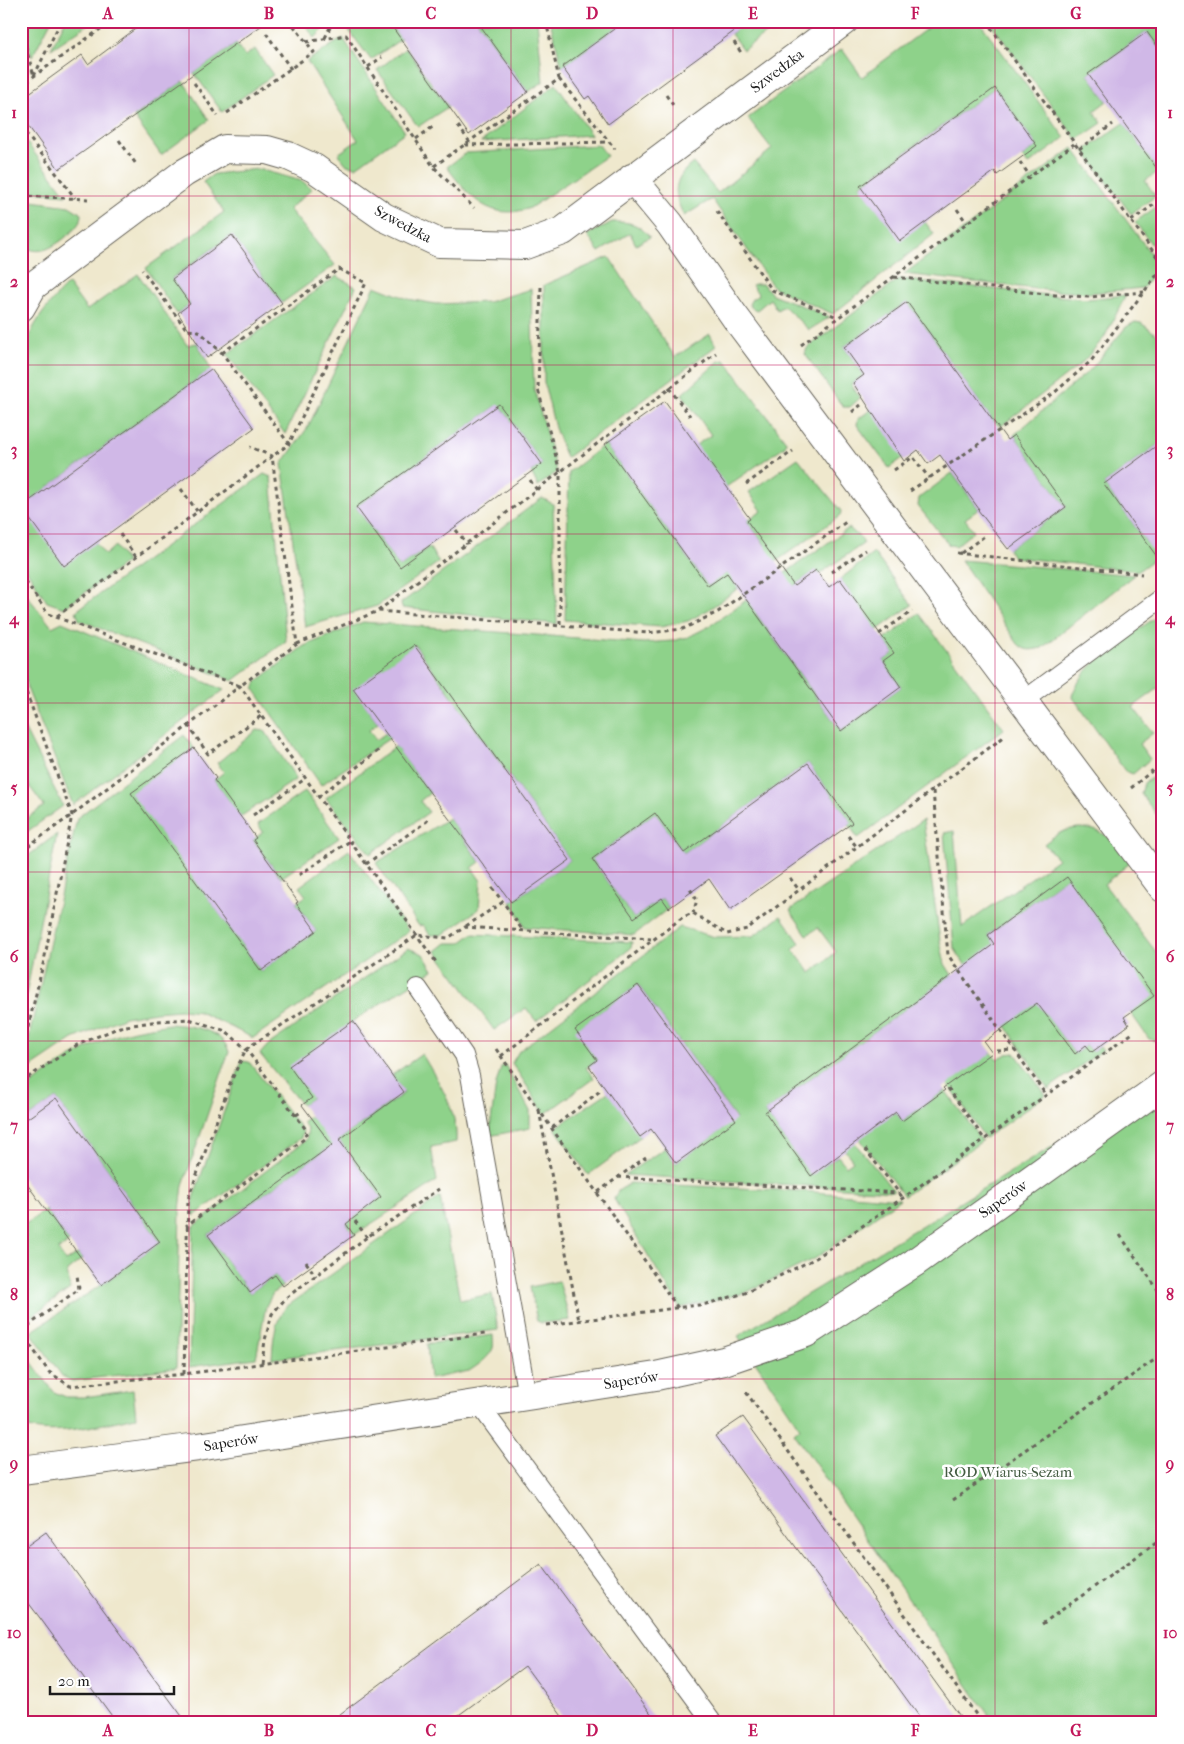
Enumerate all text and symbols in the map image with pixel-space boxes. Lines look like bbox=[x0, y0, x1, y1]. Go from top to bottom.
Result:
text: A bbox=[102, 4, 114, 23]
text: B bbox=[264, 4, 274, 23]
text: C bbox=[426, 4, 437, 23]
text: D bbox=[586, 4, 598, 23]
text: E bbox=[748, 4, 758, 23]
text: F bbox=[910, 4, 920, 23]
text: G bbox=[1070, 4, 1082, 23]
street label: Szwedzka bbox=[747, 44, 808, 97]
text: 1 bbox=[11, 103, 17, 122]
text: 1 bbox=[1167, 103, 1173, 122]
street label: Szwedzka bbox=[371, 201, 436, 247]
text: 2 bbox=[10, 272, 18, 291]
text: 2 bbox=[1166, 272, 1174, 291]
text: 3 bbox=[11, 440, 17, 460]
text: 3 bbox=[1167, 440, 1173, 460]
text: 4 bbox=[8, 609, 20, 629]
text: 4 bbox=[1164, 609, 1176, 629]
text: 5 bbox=[11, 778, 18, 797]
text: 5 bbox=[1167, 778, 1174, 797]
text: 6 bbox=[10, 947, 19, 966]
text: 6 bbox=[1166, 947, 1175, 966]
text: 7 bbox=[9, 1116, 18, 1135]
text: 7 bbox=[1165, 1116, 1174, 1135]
street label: Saperów bbox=[975, 1175, 1031, 1222]
text: 8 bbox=[10, 1285, 18, 1304]
text: 8 bbox=[1166, 1285, 1174, 1304]
street label: Saperów bbox=[602, 1367, 660, 1393]
street label: Saperów bbox=[202, 1429, 260, 1455]
text: 9 bbox=[9, 1454, 18, 1474]
text: 9 bbox=[1165, 1454, 1174, 1474]
park label: ROD Wiarus-Sezam bbox=[944, 1463, 1073, 1481]
text: 10 bbox=[7, 1623, 21, 1642]
text: 10 bbox=[1163, 1623, 1177, 1642]
scale bar bbox=[50, 1664, 174, 1696]
text: 20 m bbox=[58, 1672, 90, 1690]
text: A bbox=[102, 1721, 114, 1740]
text: B bbox=[264, 1721, 274, 1740]
text: C bbox=[426, 1721, 437, 1740]
text: D bbox=[586, 1721, 598, 1740]
text: E bbox=[748, 1721, 758, 1740]
text: F bbox=[910, 1721, 920, 1740]
text: G bbox=[1070, 1721, 1082, 1740]

